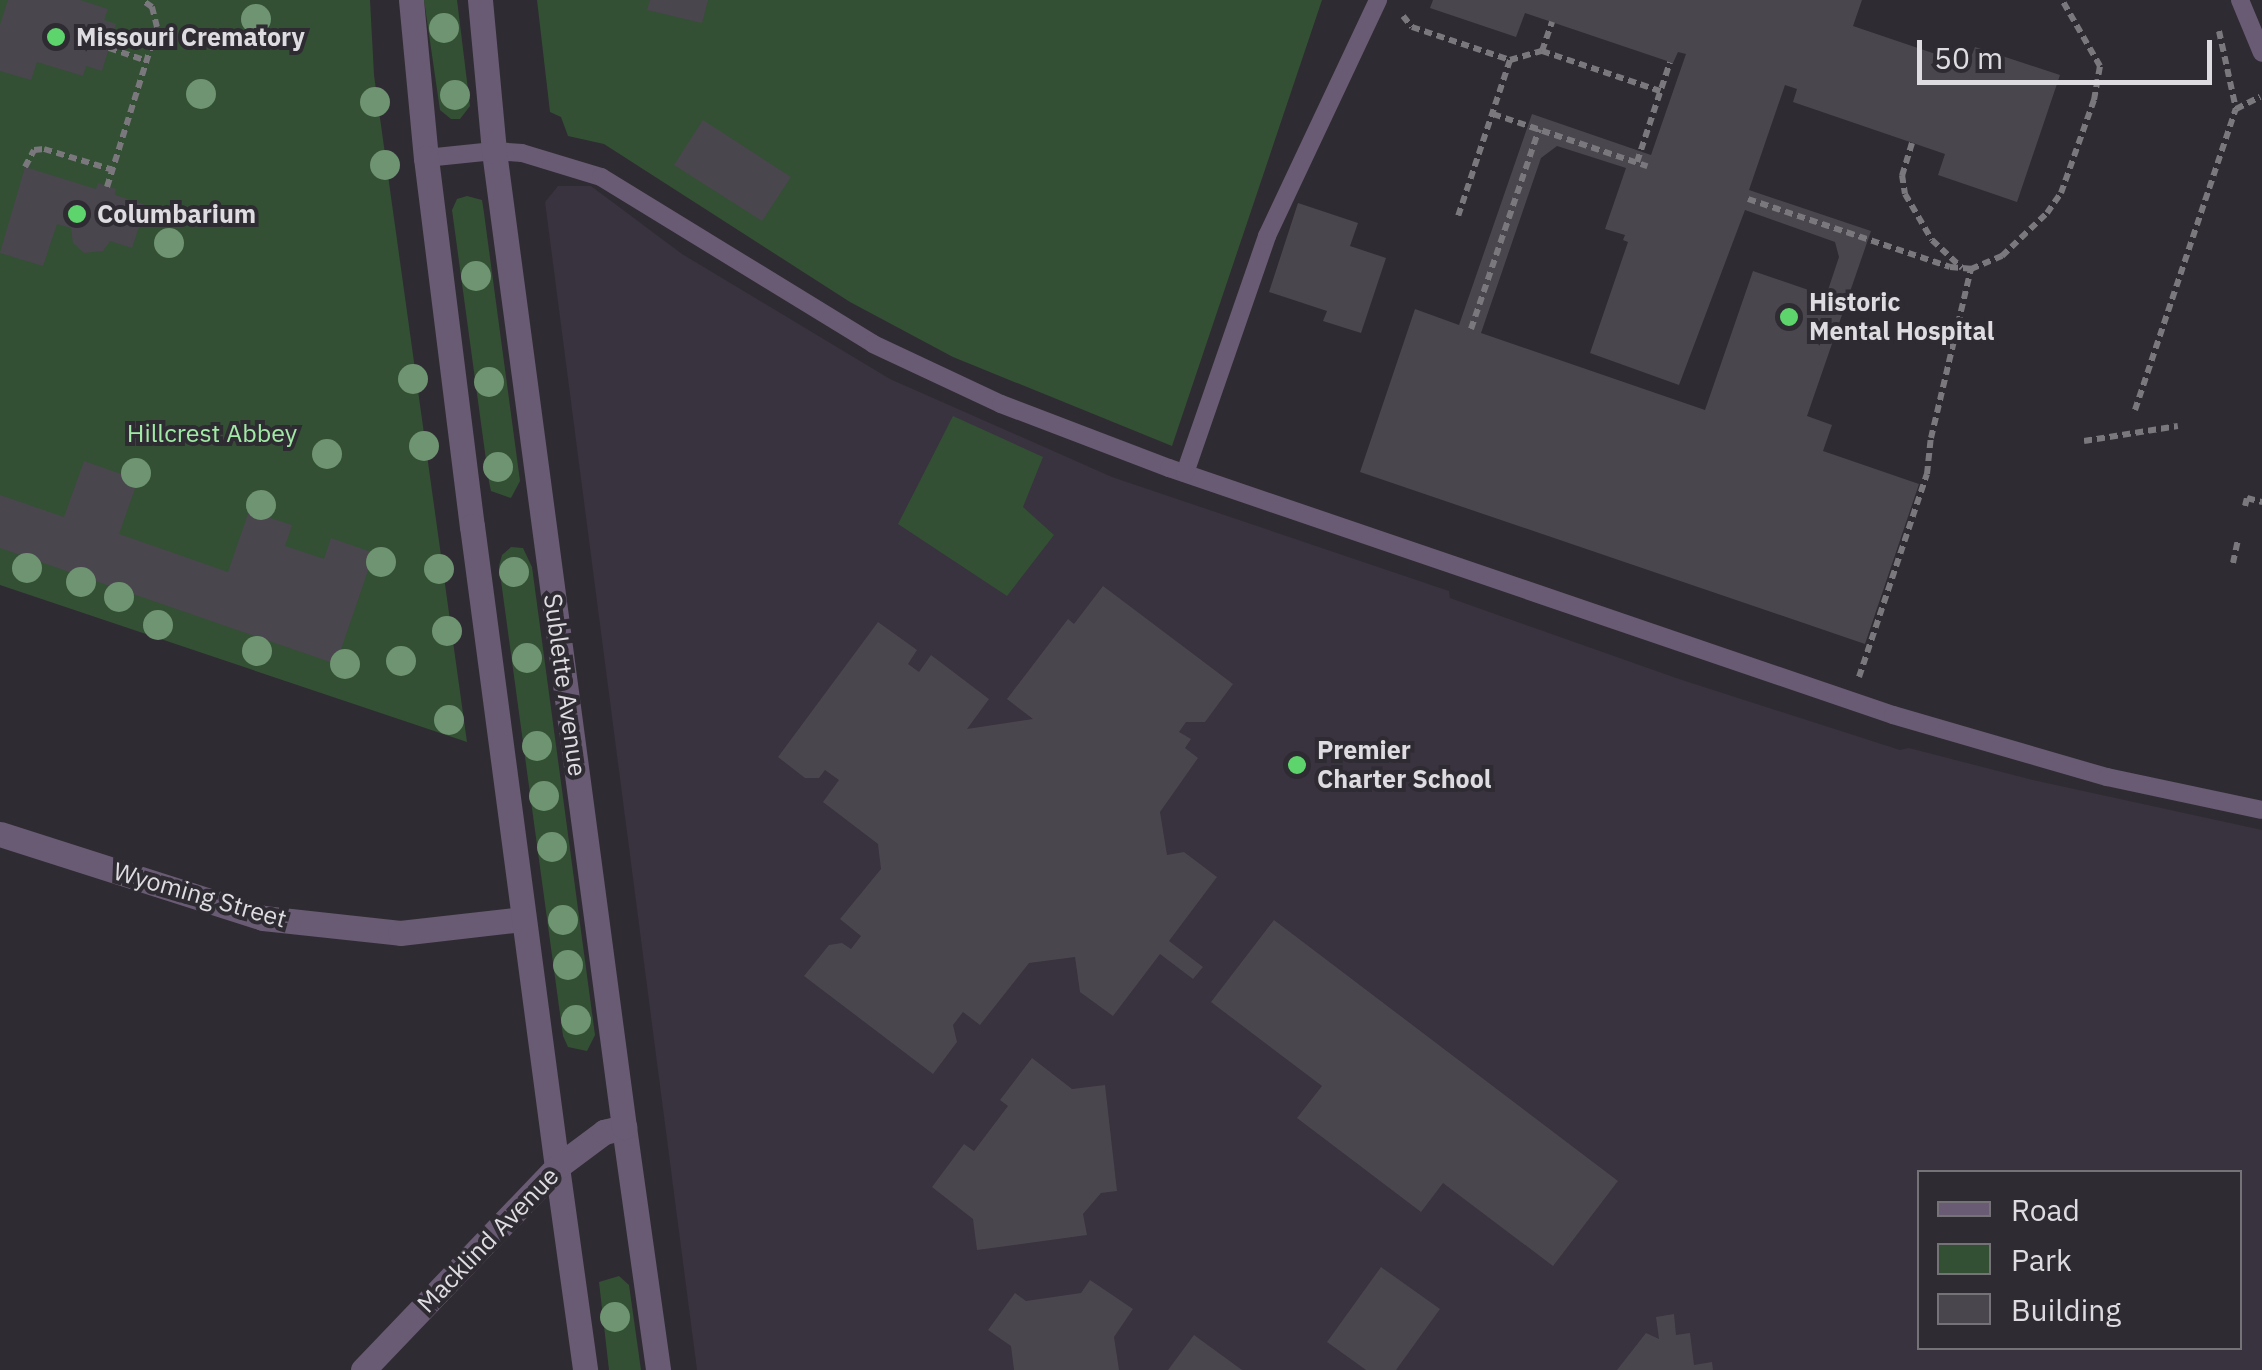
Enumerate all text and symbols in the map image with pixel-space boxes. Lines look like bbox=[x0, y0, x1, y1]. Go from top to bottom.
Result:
scale bar bbox=[1922, 20, 2217, 82]
place label: Missouri Crematory bbox=[76, 22, 305, 52]
marker: Missouri Crematory bbox=[45, 26, 67, 48]
text: 50 m bbox=[1934, 38, 2003, 77]
place label: Columbarium bbox=[97, 199, 256, 229]
marker: Columbarium bbox=[66, 203, 88, 225]
place label: Historic Mental Hospital bbox=[1809, 288, 1994, 347]
marker: Historic Mental Hospital bbox=[1778, 306, 1800, 328]
park label: Hillcrest Abbey bbox=[127, 418, 297, 448]
street label: Sublette Avenue bbox=[537, 592, 593, 778]
place label: Premier Charter School bbox=[1317, 736, 1491, 795]
marker: Premier Charter School bbox=[1286, 754, 1308, 776]
street label: Wyoming Street bbox=[110, 856, 290, 934]
street label: Macklind Avenue bbox=[411, 1161, 565, 1319]
legend bbox=[1917, 1170, 2242, 1350]
text: Road bbox=[2011, 1190, 2080, 1229]
text: Park bbox=[2011, 1240, 2072, 1279]
text: Building bbox=[2011, 1290, 2121, 1329]

